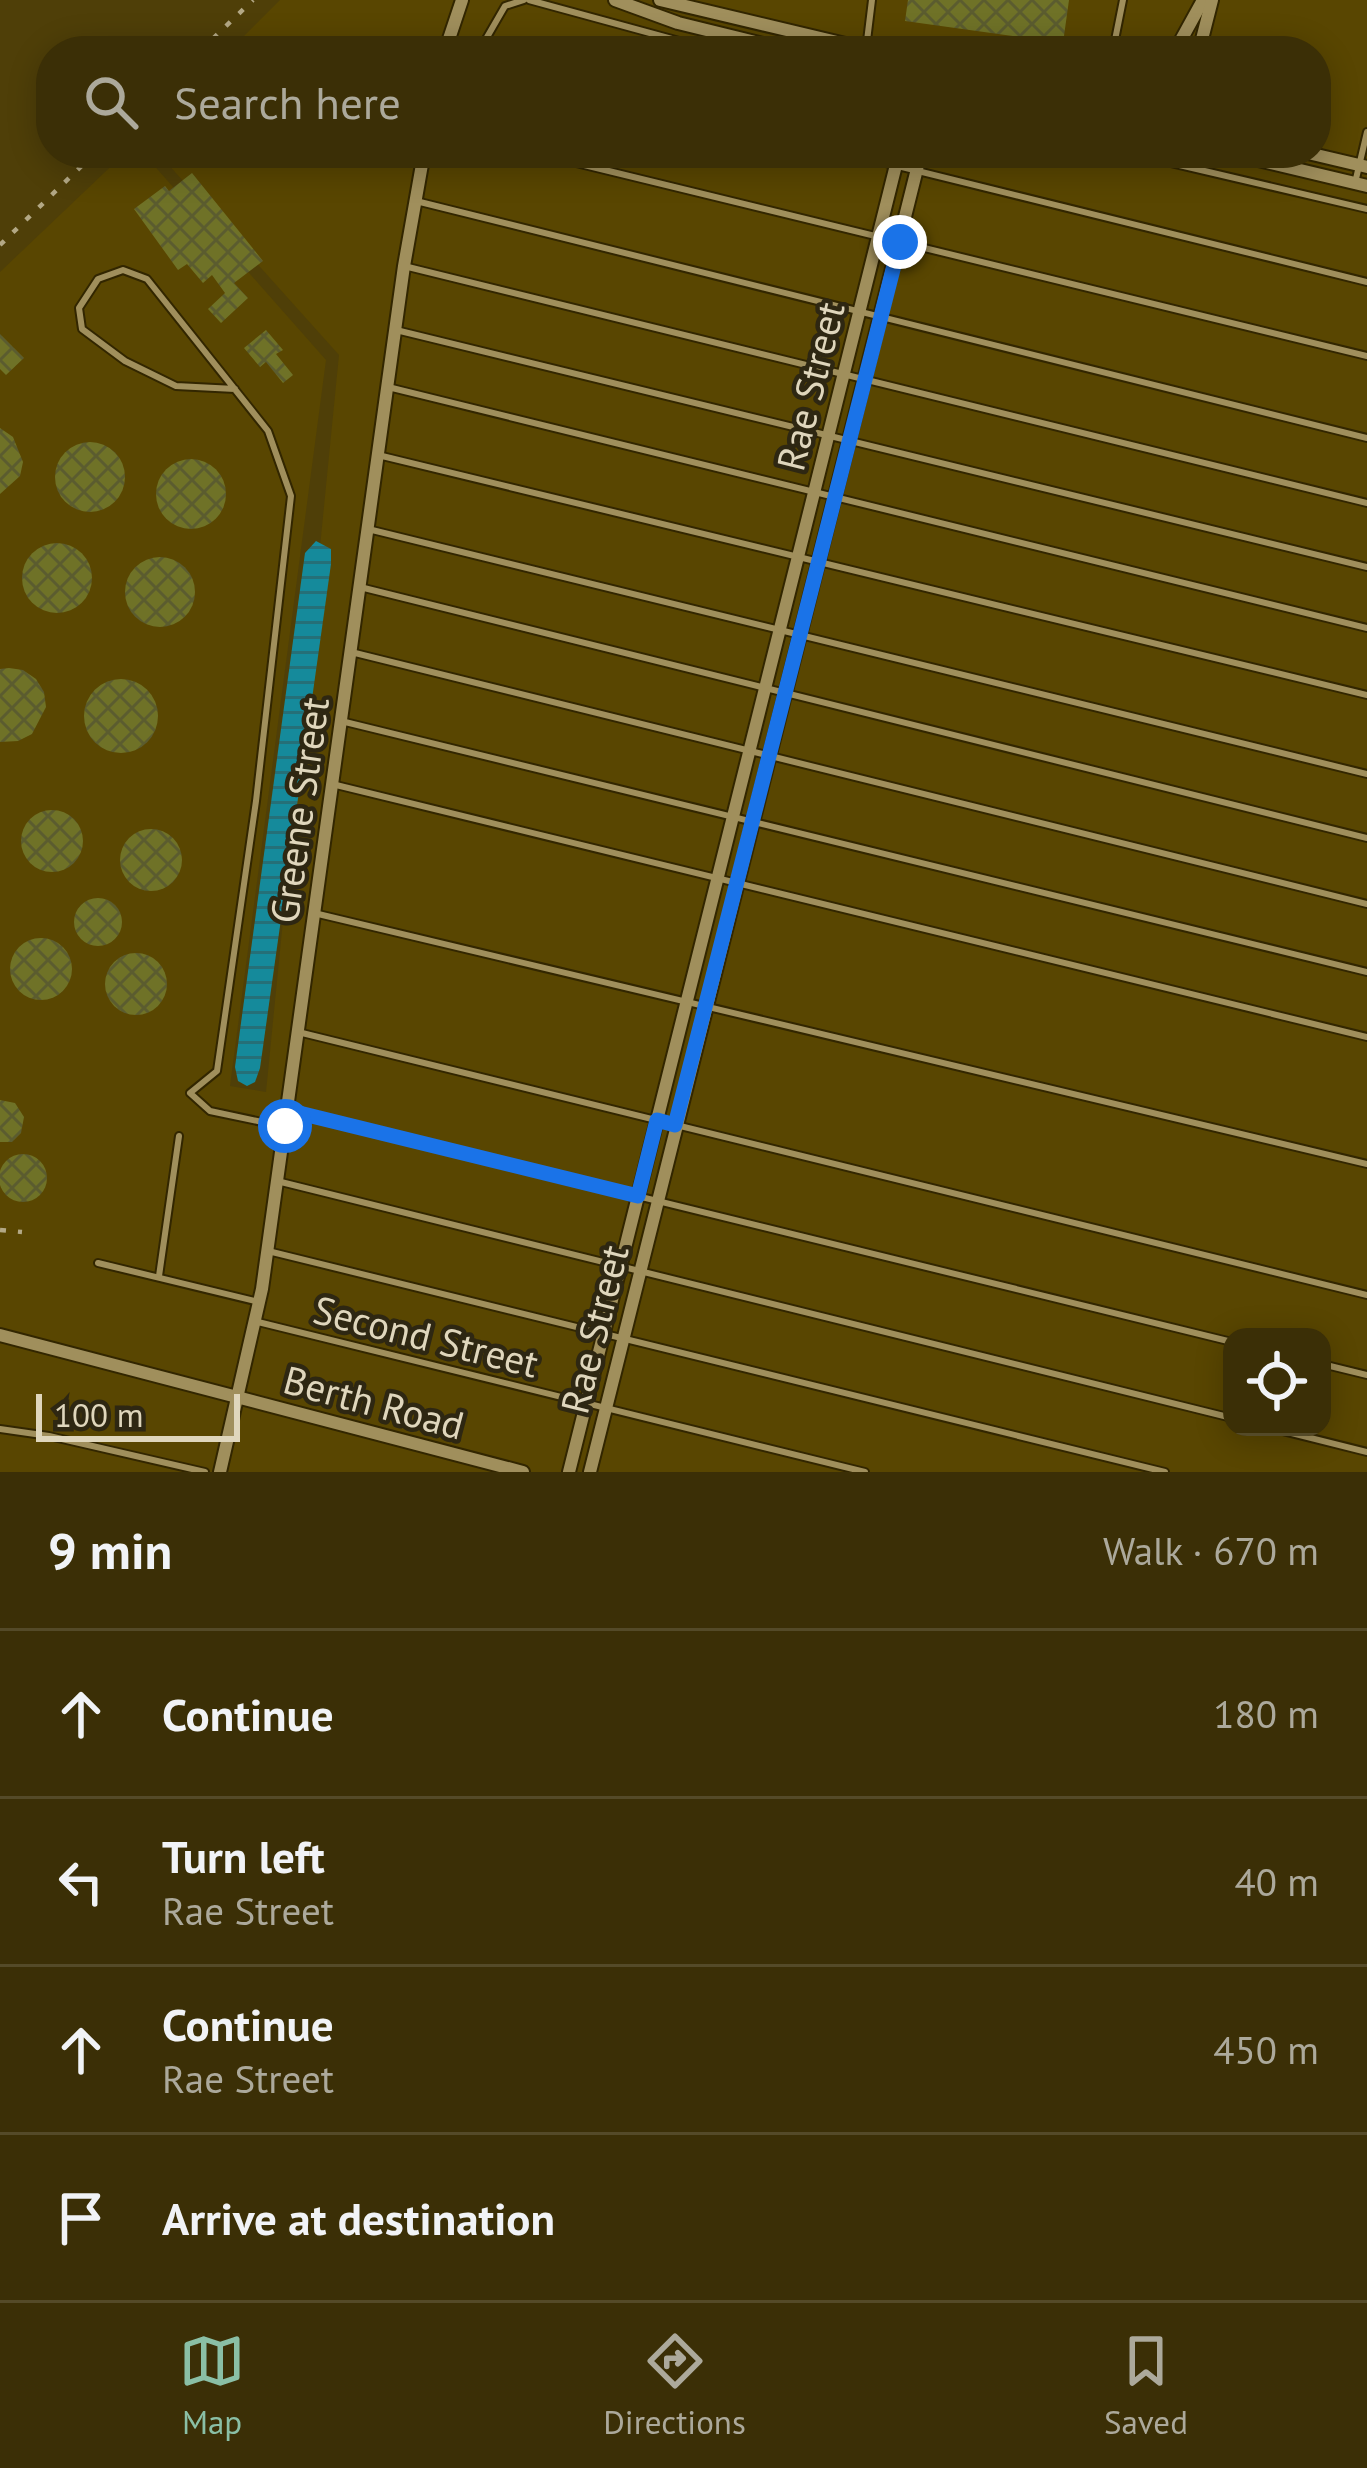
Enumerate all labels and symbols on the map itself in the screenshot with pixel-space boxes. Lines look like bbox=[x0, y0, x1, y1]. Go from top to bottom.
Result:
route end bbox=[873, 215, 927, 269]
street label: Rae Street bbox=[764, 296, 856, 476]
street label: Greene Street bbox=[258, 694, 340, 926]
route start bbox=[258, 1099, 312, 1153]
street label: Rae Street bbox=[548, 1239, 640, 1419]
street label: Second Street bbox=[308, 1283, 544, 1389]
street label: Berth Road bbox=[278, 1353, 470, 1451]
scale bar bbox=[36, 1388, 240, 1441]

